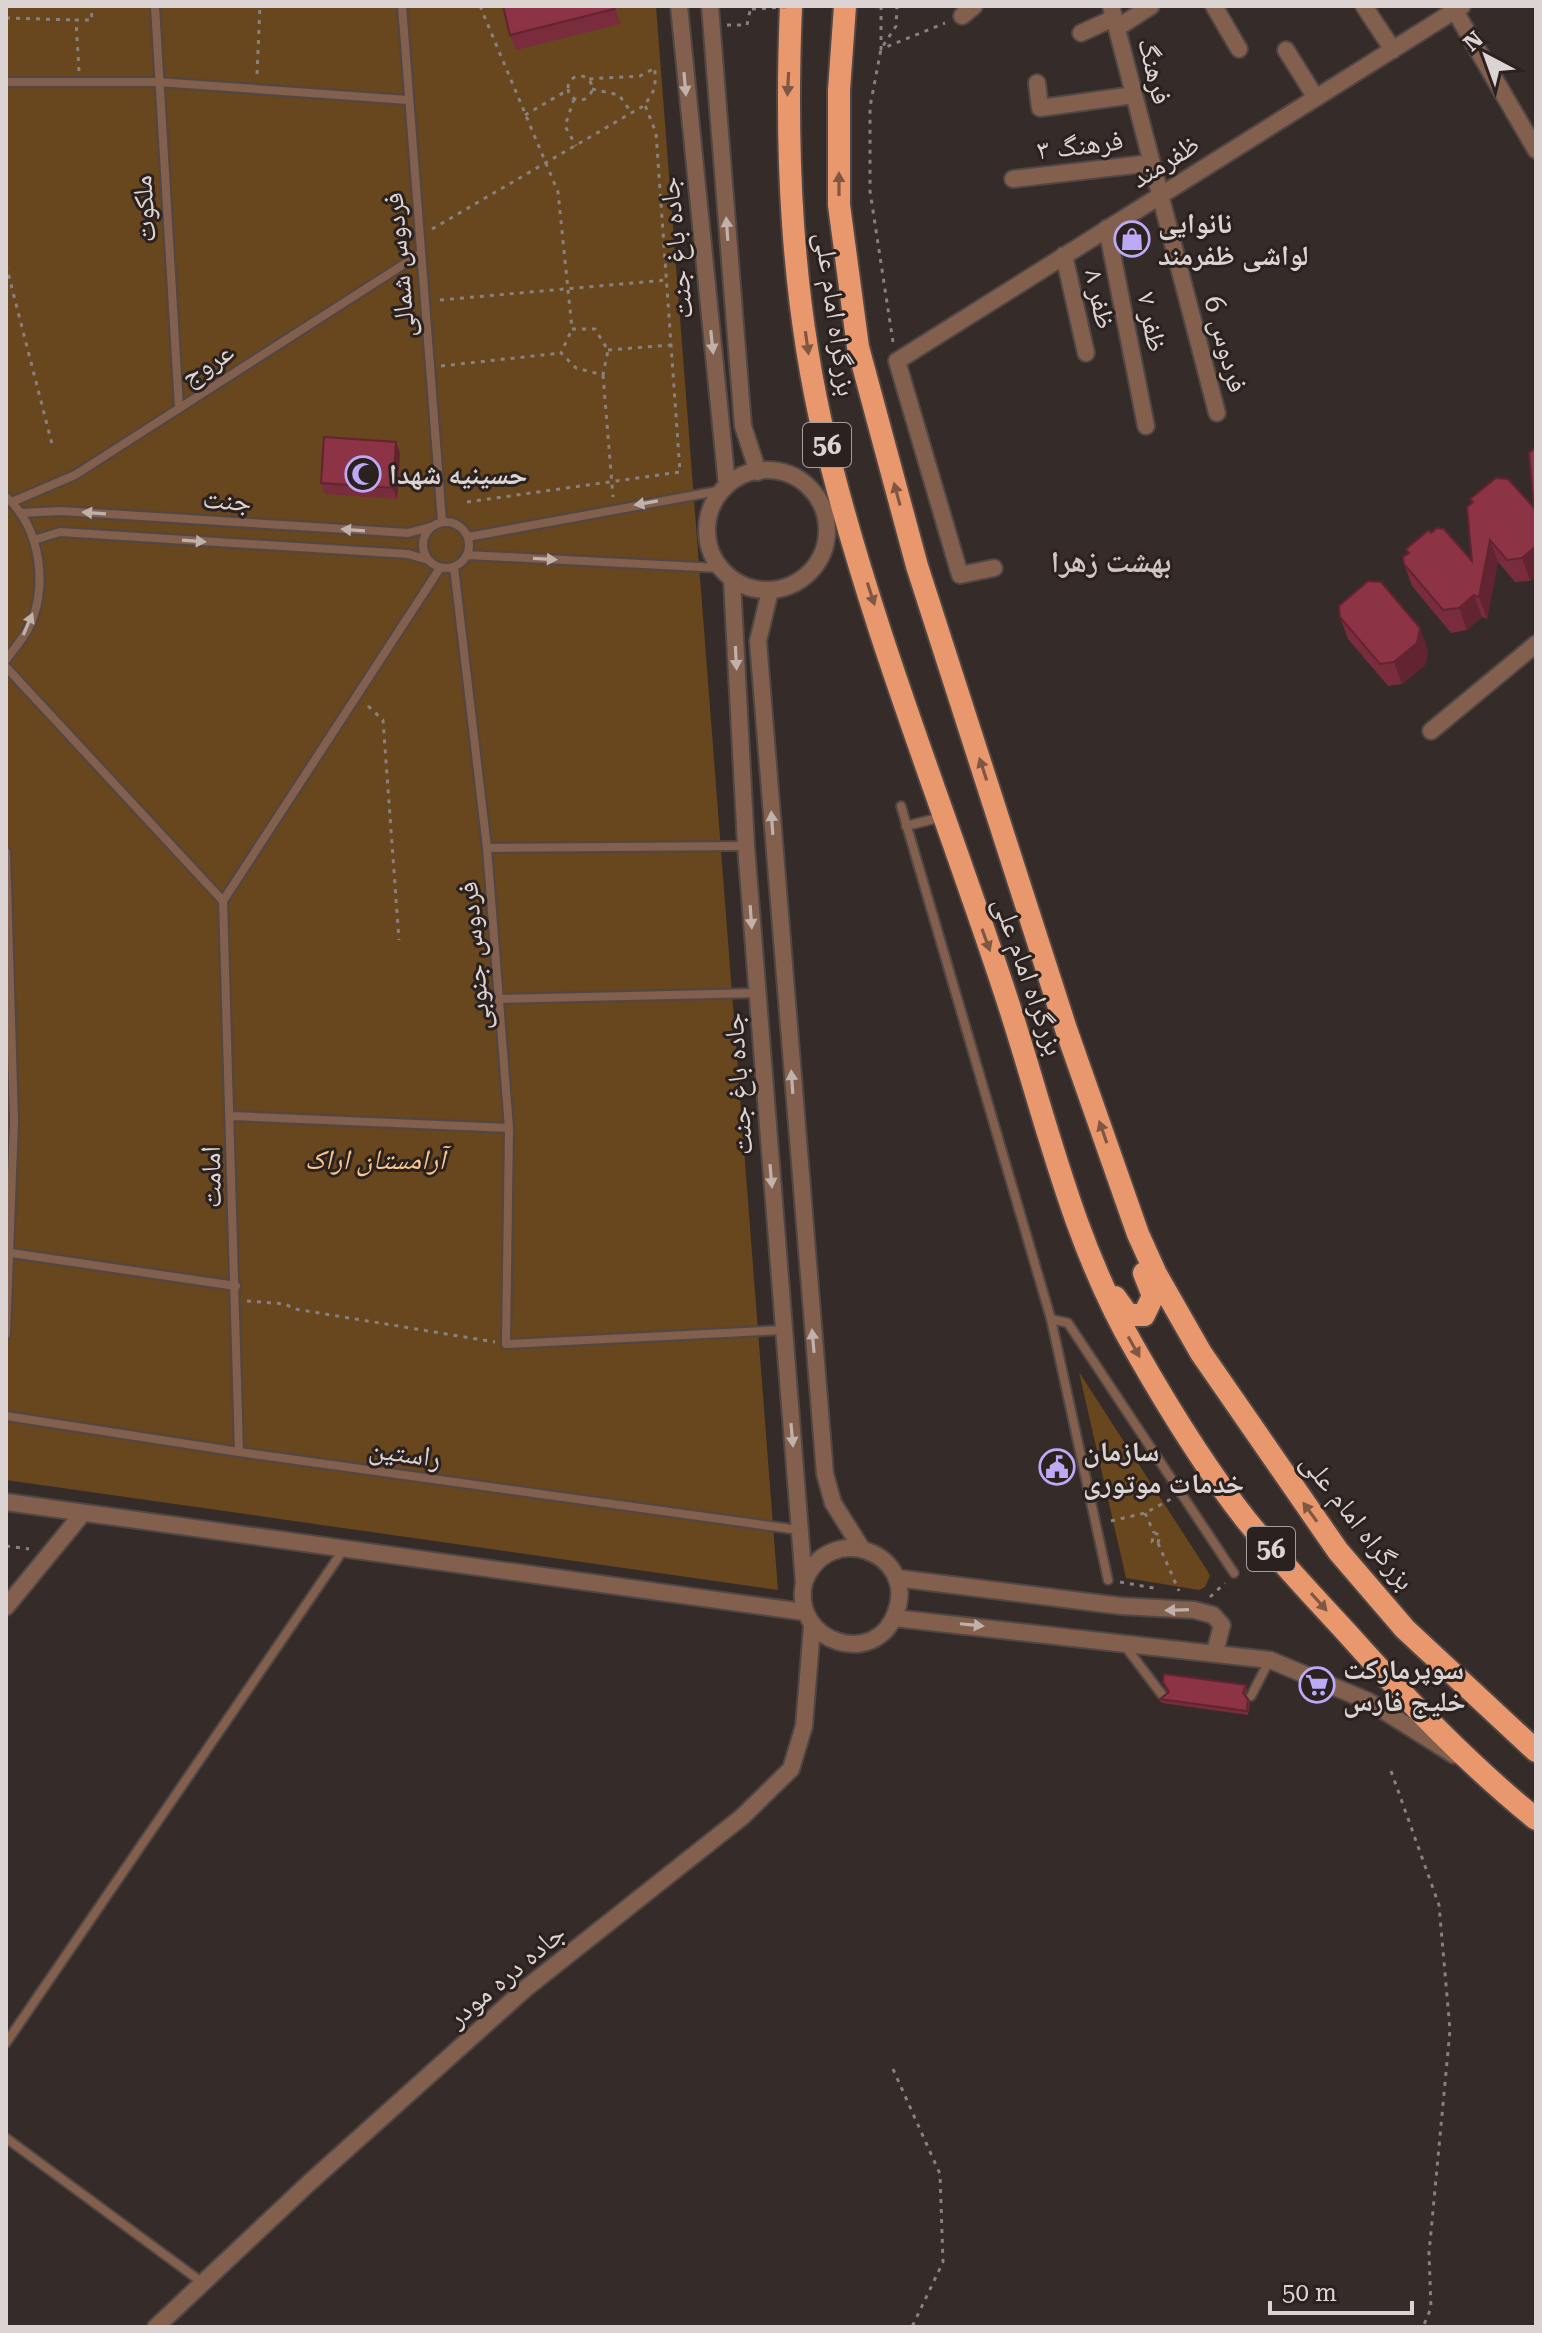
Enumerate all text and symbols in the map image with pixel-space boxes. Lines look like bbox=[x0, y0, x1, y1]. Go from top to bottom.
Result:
north arrow bbox=[1446, 16, 1526, 96]
text: N bbox=[1459, 26, 1488, 56]
street label: فرهنگ bbox=[1131, 34, 1179, 108]
one-way arrow bbox=[679, 72, 692, 97]
one-way arrow bbox=[781, 72, 794, 97]
street label: فرهنگ ۳ bbox=[1035, 123, 1125, 167]
street label: ظفرمند bbox=[1125, 127, 1205, 195]
one-way arrow bbox=[833, 171, 845, 196]
street label: ملکوت bbox=[125, 174, 163, 244]
street label: جاده باغ جنت bbox=[652, 175, 701, 321]
street label: فردوس شمالی bbox=[376, 191, 423, 339]
place label: نانوایی لواشی ظفرمند bbox=[1158, 207, 1309, 273]
one-way arrow bbox=[721, 216, 734, 241]
shop icon: نانوایی لواشی ظفرمند bbox=[1113, 220, 1151, 258]
street label: بزرگراه امام علی bbox=[806, 230, 864, 398]
street label: ظفر ۸ bbox=[1078, 266, 1122, 332]
street label: ظفر ۷ bbox=[1130, 289, 1174, 355]
street label: فردوس 6 bbox=[1196, 292, 1255, 396]
one-way arrow bbox=[705, 330, 718, 355]
one-way arrow bbox=[801, 331, 814, 356]
street label: عروج bbox=[174, 335, 240, 394]
road number: 56 bbox=[803, 423, 851, 467]
mosque icon: حسینیه شهدا bbox=[344, 455, 382, 493]
place label: حسینیه شهدا bbox=[389, 458, 527, 491]
street label: جنت bbox=[201, 482, 253, 518]
one-way arrow bbox=[891, 482, 903, 507]
one-way arrow bbox=[633, 497, 658, 509]
one-way arrow bbox=[81, 507, 106, 520]
one-way arrow bbox=[340, 523, 365, 536]
one-way arrow bbox=[182, 535, 207, 548]
district label: بهشت زهرا bbox=[1051, 544, 1171, 579]
one-way arrow bbox=[533, 552, 558, 565]
one-way arrow bbox=[866, 583, 878, 607]
one-way arrow bbox=[21, 613, 34, 636]
one-way arrow bbox=[730, 645, 743, 670]
one-way arrow bbox=[976, 757, 989, 781]
one-way arrow bbox=[765, 810, 778, 835]
street label: فردوس جنوبی bbox=[451, 880, 498, 1032]
street label: بزرگراه امام علی bbox=[985, 892, 1072, 1060]
one-way arrow bbox=[745, 905, 758, 930]
one-way arrow bbox=[981, 928, 993, 952]
street label: جاده باغ جنت bbox=[717, 1012, 760, 1156]
one-way arrow bbox=[785, 1069, 798, 1094]
one-way arrow bbox=[1097, 1120, 1109, 1144]
park label: آرامستان اراک bbox=[305, 1143, 452, 1177]
street label: امامت bbox=[194, 1146, 228, 1208]
one-way arrow bbox=[765, 1164, 778, 1189]
one-way arrow bbox=[807, 1328, 820, 1353]
one-way arrow bbox=[1127, 1336, 1141, 1358]
one-way arrow bbox=[786, 1423, 799, 1448]
street label: راستین bbox=[367, 1432, 443, 1475]
place label: سازمان خدمات موتوری bbox=[1083, 1435, 1244, 1500]
street label: بزرگراه امام علی bbox=[1292, 1446, 1422, 1598]
public building icon: سازمان خدمات موتوری bbox=[1038, 1448, 1076, 1486]
one-way arrow bbox=[1302, 1502, 1318, 1522]
road number: 56 bbox=[1247, 1527, 1295, 1571]
one-way arrow bbox=[1310, 1591, 1327, 1611]
one-way arrow bbox=[1164, 1604, 1189, 1617]
one-way arrow bbox=[960, 1618, 985, 1631]
place label: سوپرمارکت خلیج فارس bbox=[1343, 1653, 1466, 1720]
supermarket icon: سوپرمارکت خلیج فارس bbox=[1298, 1666, 1336, 1704]
street label: جاده دره مودر bbox=[439, 1916, 572, 2035]
scale bar bbox=[1270, 2265, 1412, 2315]
text: 50 m bbox=[1282, 2279, 1337, 2307]

